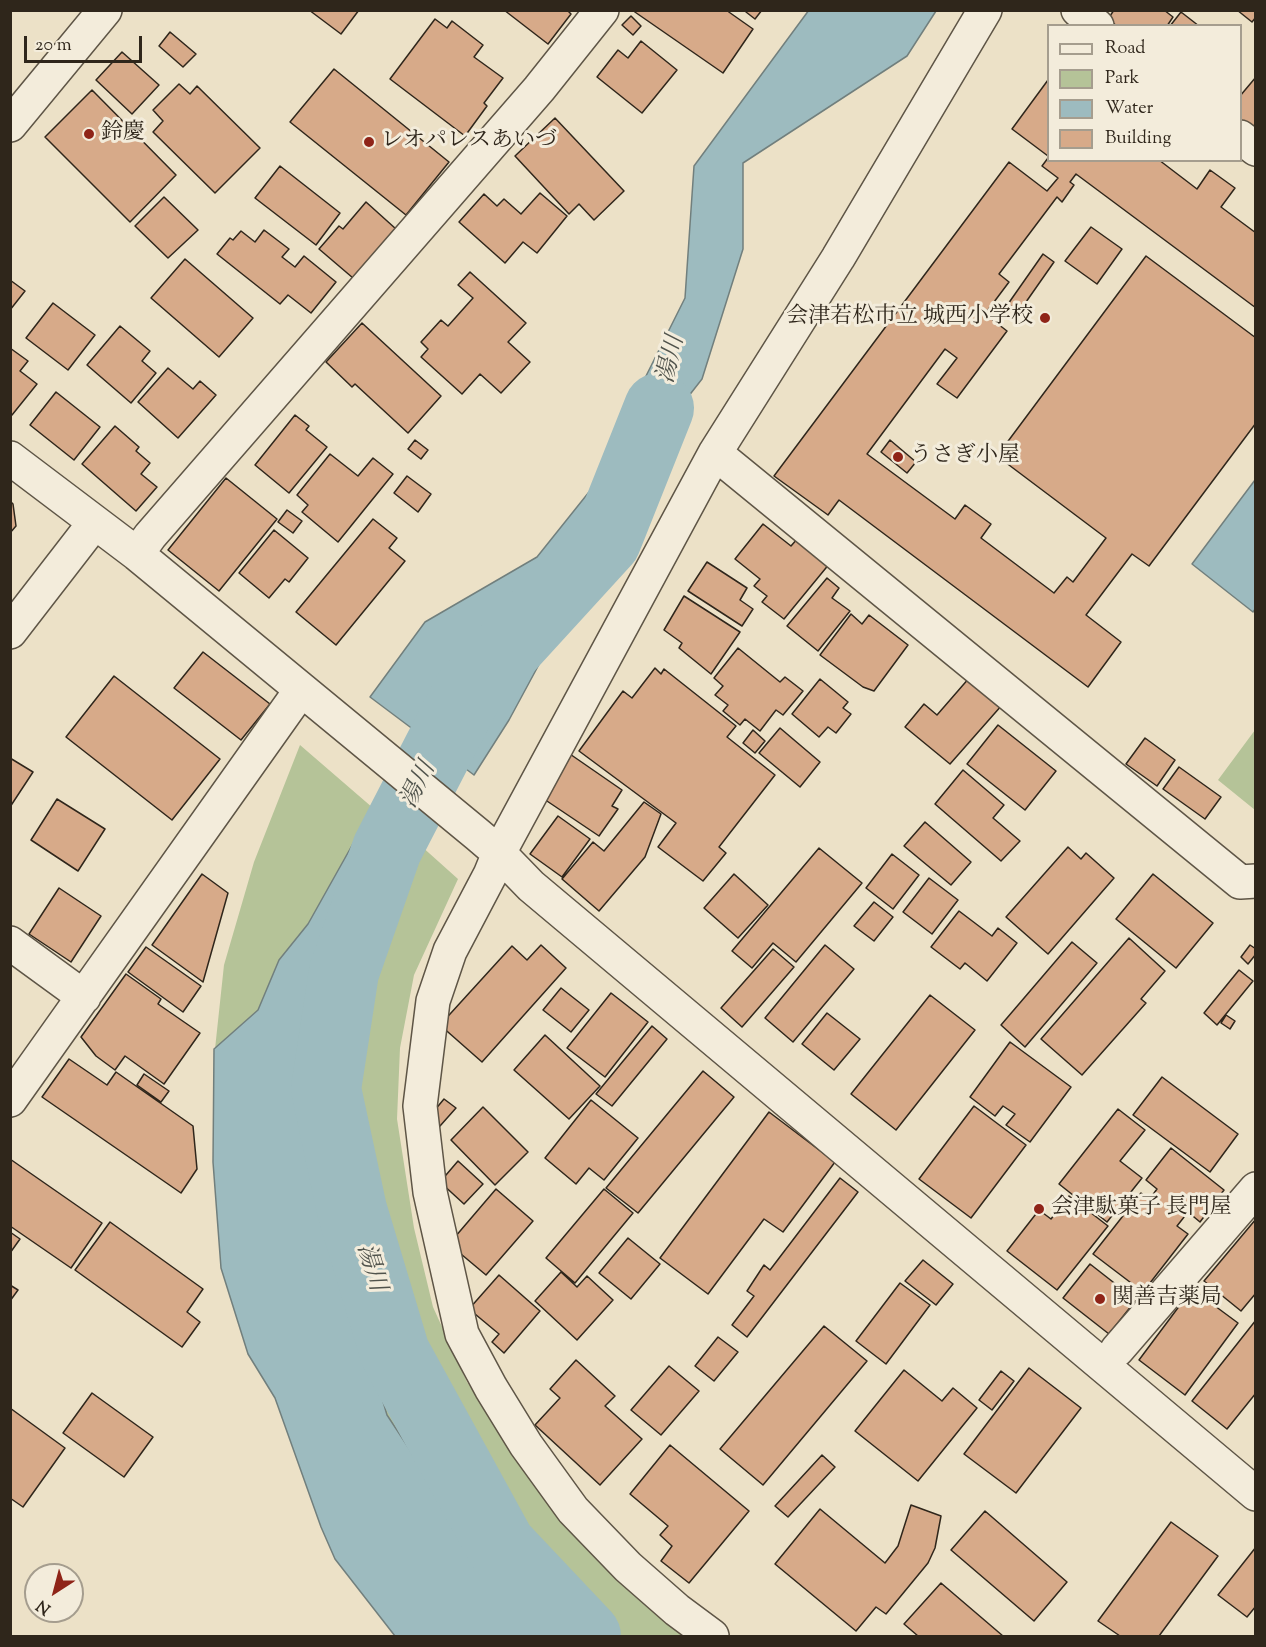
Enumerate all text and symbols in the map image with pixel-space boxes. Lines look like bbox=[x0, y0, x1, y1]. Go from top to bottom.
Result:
scale bar bbox=[27, 24, 146, 62]
legend bbox=[1047, 24, 1242, 162]
text: 20 m bbox=[35, 33, 72, 59]
text: Road bbox=[1105, 36, 1145, 62]
text: Park bbox=[1105, 66, 1139, 92]
text: Water bbox=[1105, 96, 1153, 122]
place label: 鈴慶 bbox=[101, 121, 145, 147]
text: Building bbox=[1105, 126, 1171, 152]
marker: 鈴慶 bbox=[82, 127, 96, 141]
place label: レオパレスあいづ bbox=[381, 129, 557, 155]
marker: レオパレスあいづ bbox=[362, 135, 376, 149]
place label: 会津若松市立 城西小学校 bbox=[786, 305, 1033, 331]
marker: 会津若松市立 城西小学校 bbox=[1038, 311, 1052, 325]
water label: 湯川 bbox=[654, 333, 692, 387]
place label: うさぎ小屋 bbox=[910, 444, 1020, 470]
marker: うさぎ小屋 bbox=[891, 450, 905, 464]
water label: 湯川 bbox=[396, 758, 444, 814]
place label: 会津駄菓子 長門屋 bbox=[1051, 1196, 1232, 1222]
marker: 会津駄菓子 長門屋 bbox=[1032, 1202, 1046, 1216]
water label: 湯川 bbox=[348, 1241, 390, 1295]
place label: 関善吉薬局 bbox=[1112, 1286, 1222, 1312]
marker: 関善吉薬局 bbox=[1093, 1292, 1107, 1306]
north arrow bbox=[24, 1563, 84, 1623]
text: N bbox=[32, 1593, 56, 1619]

